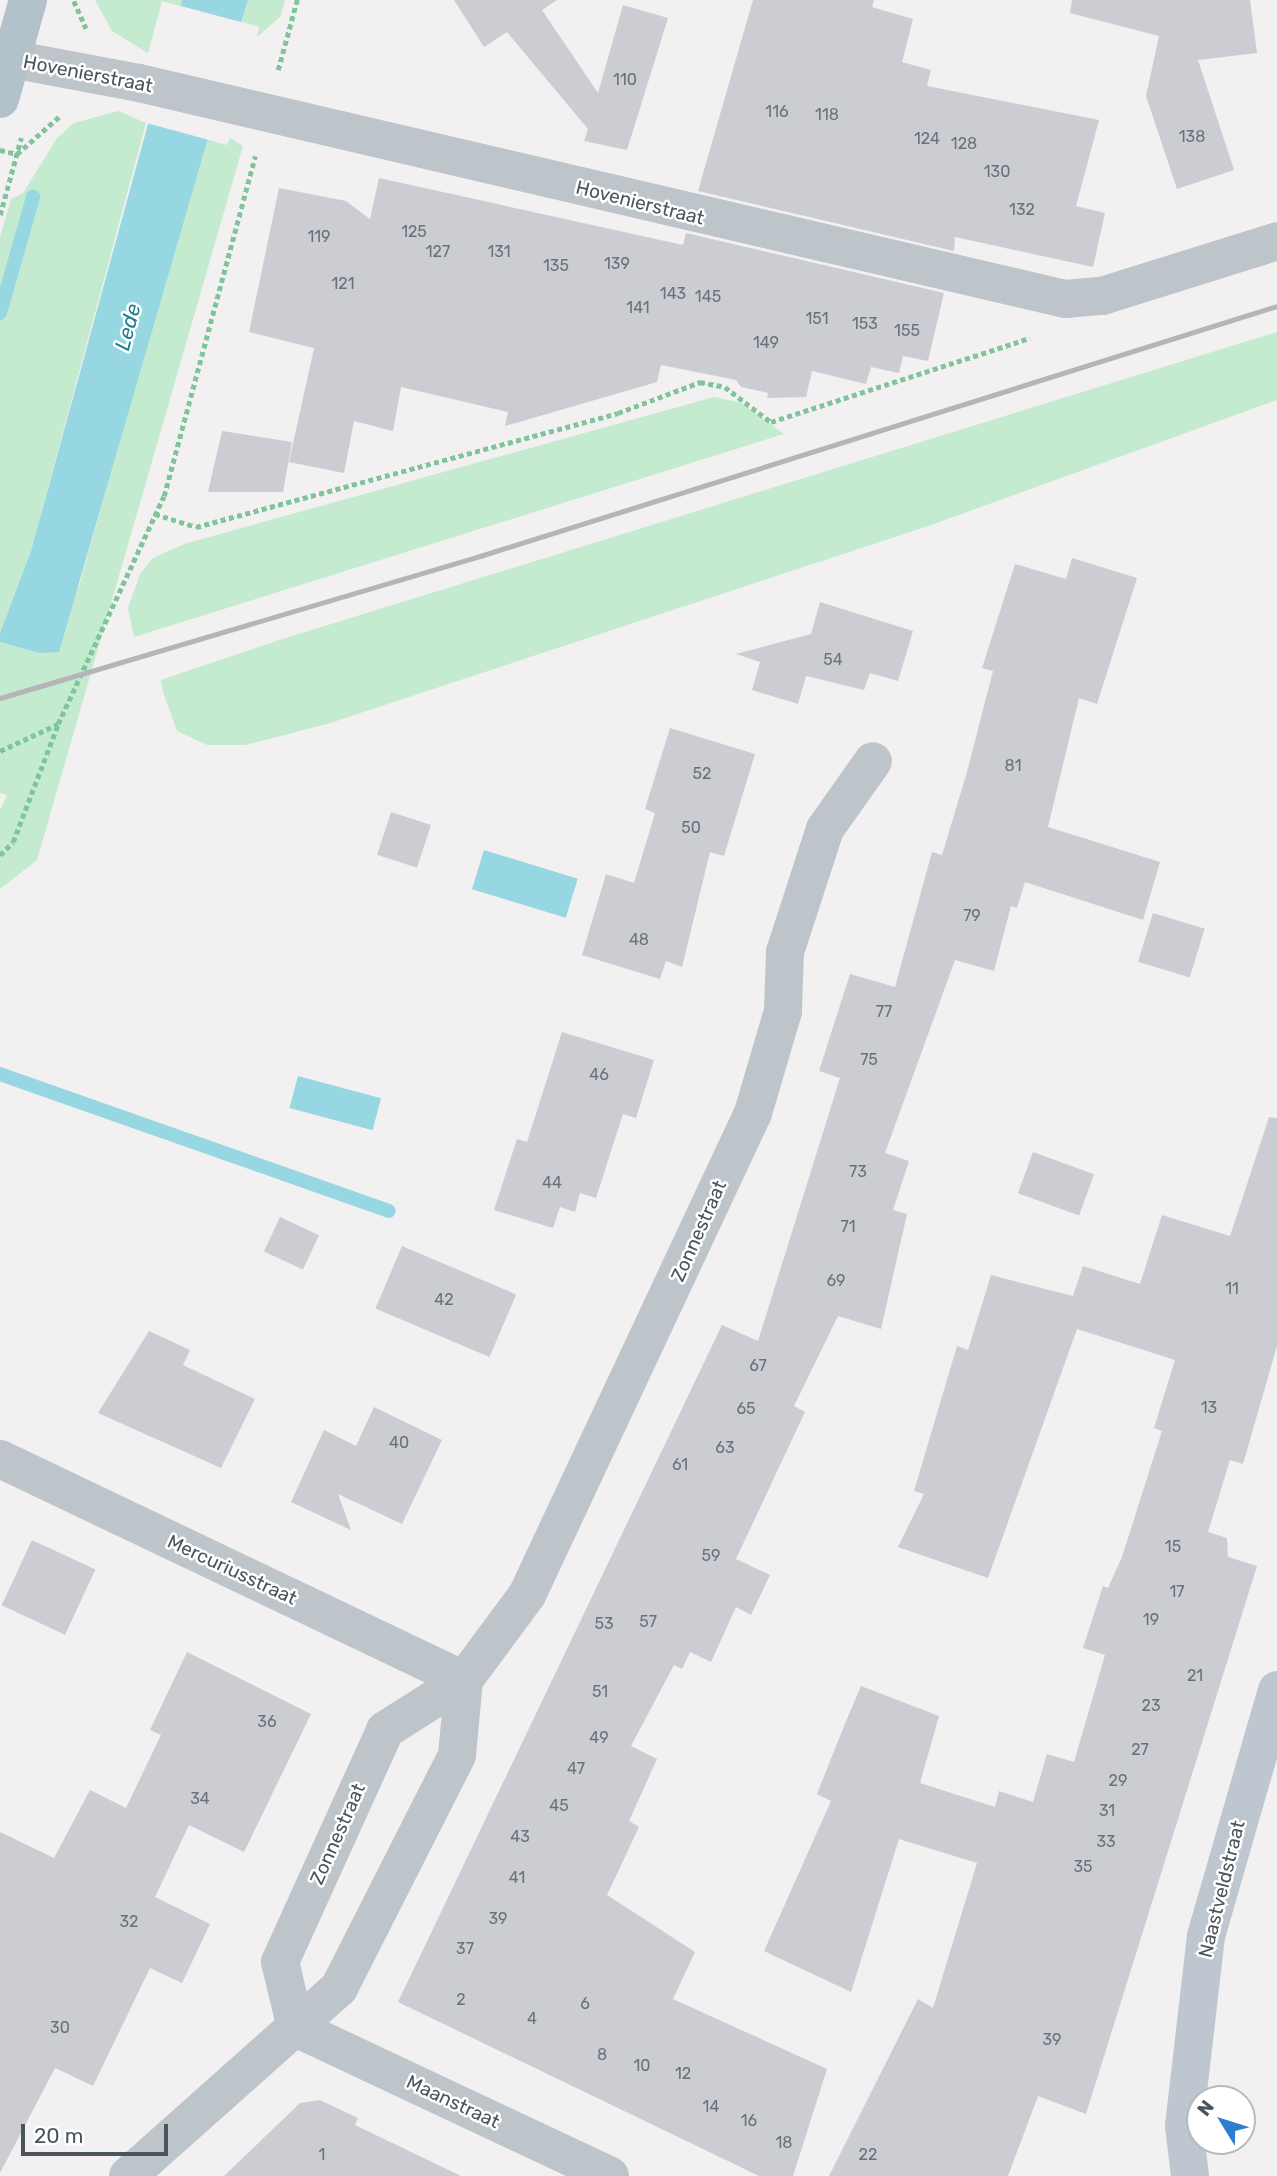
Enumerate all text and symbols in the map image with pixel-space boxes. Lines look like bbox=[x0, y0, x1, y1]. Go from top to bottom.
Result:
street label: Hovenierstraat bbox=[21, 50, 155, 98]
house number: 110 bbox=[613, 70, 637, 90]
house number: 116 bbox=[765, 102, 789, 122]
house number: 118 bbox=[815, 105, 839, 125]
house number: 138 bbox=[1179, 127, 1205, 147]
house number: 124 bbox=[914, 129, 940, 149]
house number: 128 bbox=[951, 134, 977, 154]
house number: 130 bbox=[984, 162, 1010, 182]
street label: Hovenierstraat bbox=[573, 176, 707, 230]
house number: 132 bbox=[1009, 200, 1035, 220]
house number: 125 bbox=[401, 222, 427, 242]
house number: 119 bbox=[307, 227, 331, 247]
house number: 127 bbox=[426, 242, 450, 262]
house number: 131 bbox=[487, 242, 511, 262]
house number: 139 bbox=[604, 254, 630, 274]
house number: 135 bbox=[543, 256, 569, 276]
house number: 121 bbox=[331, 274, 355, 294]
house number: 143 bbox=[660, 284, 686, 304]
house number: 145 bbox=[695, 287, 721, 307]
house number: 141 bbox=[626, 298, 650, 318]
water label: Lede bbox=[110, 301, 146, 353]
house number: 151 bbox=[806, 309, 828, 329]
house number: 153 bbox=[852, 314, 878, 334]
house number: 155 bbox=[894, 321, 920, 341]
house number: 149 bbox=[753, 333, 779, 353]
house number: 54 bbox=[823, 650, 843, 670]
house number: 81 bbox=[1004, 756, 1022, 776]
house number: 52 bbox=[693, 764, 711, 784]
house number: 50 bbox=[681, 818, 701, 838]
house number: 79 bbox=[963, 906, 981, 926]
house number: 48 bbox=[629, 930, 649, 950]
house number: 77 bbox=[876, 1002, 892, 1022]
house number: 75 bbox=[860, 1050, 878, 1070]
house number: 46 bbox=[589, 1065, 609, 1085]
house number: 73 bbox=[849, 1162, 867, 1182]
house number: 44 bbox=[542, 1173, 562, 1193]
street label: Zonnestraat bbox=[667, 1177, 731, 1285]
house number: 71 bbox=[840, 1217, 856, 1237]
house number: 69 bbox=[826, 1271, 846, 1291]
house number: 11 bbox=[1225, 1279, 1239, 1299]
house number: 42 bbox=[434, 1290, 454, 1310]
house number: 67 bbox=[749, 1356, 767, 1376]
house number: 13 bbox=[1201, 1398, 1217, 1418]
house number: 65 bbox=[736, 1399, 756, 1419]
house number: 40 bbox=[389, 1433, 409, 1453]
house number: 63 bbox=[715, 1438, 735, 1458]
house number: 61 bbox=[672, 1455, 688, 1475]
street label: Mercuriusstraat bbox=[164, 1530, 300, 1610]
house number: 15 bbox=[1165, 1537, 1181, 1557]
house number: 59 bbox=[702, 1546, 720, 1566]
house number: 17 bbox=[1169, 1582, 1185, 1602]
house number: 19 bbox=[1143, 1610, 1159, 1630]
house number: 57 bbox=[639, 1612, 657, 1632]
house number: 53 bbox=[594, 1614, 614, 1634]
house number: 21 bbox=[1187, 1666, 1203, 1686]
house number: 51 bbox=[592, 1682, 608, 1702]
house number: 23 bbox=[1141, 1696, 1161, 1716]
house number: 36 bbox=[257, 1712, 277, 1732]
house number: 49 bbox=[589, 1728, 609, 1748]
house number: 27 bbox=[1131, 1740, 1149, 1760]
house number: 47 bbox=[567, 1759, 585, 1779]
house number: 29 bbox=[1109, 1771, 1127, 1791]
street label: Zonnestraat bbox=[306, 1780, 370, 1888]
house number: 34 bbox=[190, 1789, 210, 1809]
house number: 45 bbox=[549, 1796, 569, 1816]
house number: 31 bbox=[1099, 1801, 1115, 1821]
street label: Naastveldstraat bbox=[1194, 1818, 1250, 1960]
house number: 43 bbox=[510, 1827, 530, 1847]
house number: 33 bbox=[1096, 1832, 1116, 1852]
house number: 35 bbox=[1073, 1857, 1093, 1877]
house number: 41 bbox=[509, 1868, 525, 1888]
house number: 39 bbox=[488, 1909, 508, 1929]
house number: 32 bbox=[119, 1912, 139, 1932]
house number: 37 bbox=[456, 1939, 474, 1959]
house number: 2 bbox=[456, 1990, 466, 2010]
house number: 6 bbox=[580, 1994, 590, 2014]
house number: 4 bbox=[527, 2009, 537, 2029]
house number: 30 bbox=[50, 2018, 70, 2038]
house number: 39 bbox=[1042, 2030, 1062, 2050]
house number: 8 bbox=[597, 2045, 607, 2065]
house number: 10 bbox=[633, 2056, 651, 2076]
house number: 12 bbox=[675, 2064, 691, 2084]
street label: Maanstraat bbox=[403, 2071, 503, 2133]
north arrow bbox=[1186, 2085, 1256, 2155]
text: N bbox=[1192, 2096, 1219, 2120]
house number: 14 bbox=[703, 2097, 719, 2117]
scale bar bbox=[24, 2110, 172, 2154]
house number: 16 bbox=[741, 2111, 757, 2131]
text: 20 m bbox=[34, 2123, 83, 2148]
house number: 18 bbox=[775, 2133, 793, 2153]
house number: 1 bbox=[319, 2145, 325, 2165]
house number: 22 bbox=[859, 2145, 877, 2165]

